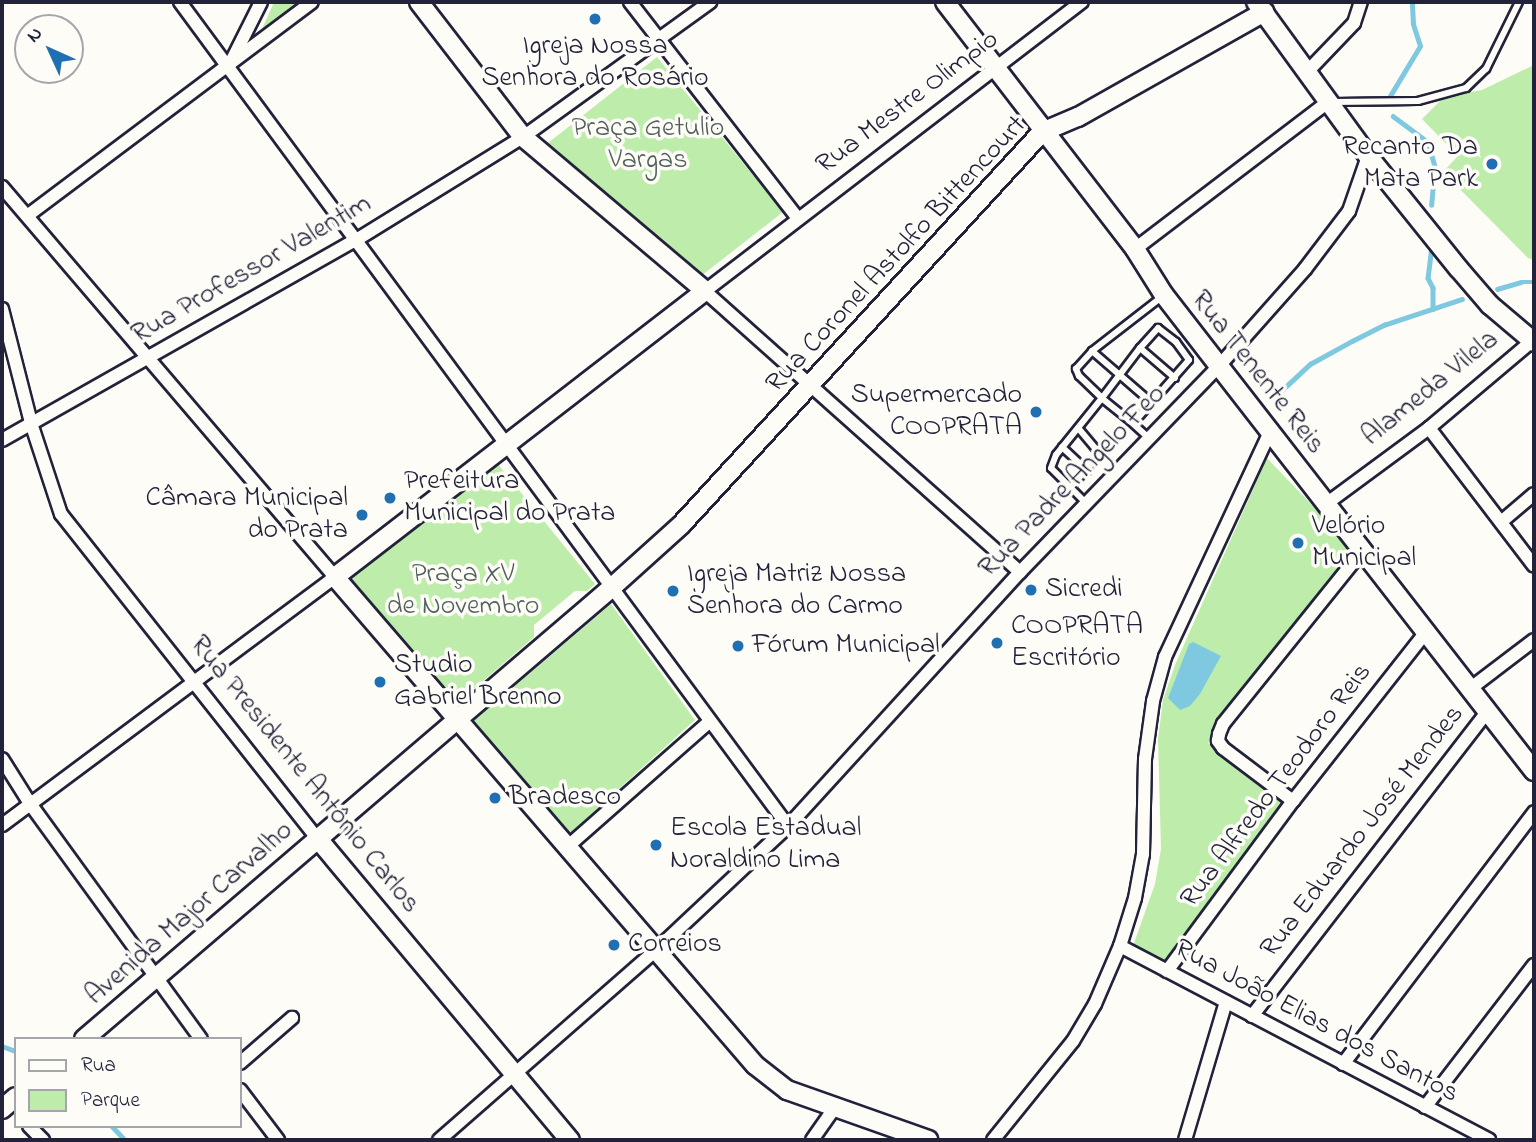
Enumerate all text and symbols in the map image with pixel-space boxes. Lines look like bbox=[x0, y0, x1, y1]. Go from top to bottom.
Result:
marker: Igreja Nossa Senhora do Rosário bbox=[587, 11, 603, 27]
north arrow bbox=[14, 14, 84, 84]
text: N bbox=[21, 21, 49, 49]
street label: Rua Mestre Olimpio bbox=[810, 23, 1006, 183]
place label: Igreja Nossa Senhora do Rosário bbox=[481, 30, 709, 96]
street label: Rua Coronel Astolfo Bittencourt bbox=[760, 109, 1034, 401]
park label: Praça Getulio Vargas bbox=[572, 112, 724, 178]
place label: Recanto Da Mata Park bbox=[1342, 131, 1478, 197]
marker: Recanto Da Mata Park bbox=[1484, 156, 1500, 172]
street label: Rua Professor Valentim bbox=[126, 188, 378, 352]
street label: Rua Tenente Reis bbox=[1183, 284, 1331, 462]
street label: Alameda Vilela bbox=[1356, 324, 1506, 454]
place label: Supermercado COOPRATA bbox=[851, 379, 1022, 445]
street label: Rua Padre Angelo Feo bbox=[972, 379, 1174, 585]
marker: Supermercado COOPRATA bbox=[1028, 404, 1044, 420]
place label: Prefeitura Municipal do Prata bbox=[404, 465, 615, 531]
place label: Câmara Municipal do Prata bbox=[146, 482, 348, 548]
marker: Prefeitura Municipal do Prata bbox=[382, 490, 398, 506]
marker: Câmara Municipal do Prata bbox=[354, 507, 370, 523]
place label: Velório Municipal bbox=[1312, 510, 1416, 576]
marker: Velório Municipal bbox=[1290, 535, 1306, 551]
park label: Praça XV de Novembro bbox=[387, 558, 539, 624]
place label: Igreja Matriz Nossa Senhora do Carmo bbox=[687, 558, 906, 624]
place label: Sicredi bbox=[1045, 573, 1122, 607]
marker: Sicredi bbox=[1023, 582, 1039, 598]
marker: Igreja Matriz Nossa Senhora do Carmo bbox=[665, 583, 681, 599]
place label: COOPRATA Escritório bbox=[1011, 610, 1143, 676]
street label: Rua Presidente Antônio Carlos bbox=[182, 629, 426, 921]
place label: Fórum Municipal bbox=[752, 629, 940, 663]
marker: COOPRATA Escritório bbox=[989, 635, 1005, 651]
marker: Fórum Municipal bbox=[730, 638, 746, 654]
place label: Studio Gabriel Brenno bbox=[394, 649, 562, 715]
street label: Rua Alfredo Teodoro Reis bbox=[1174, 657, 1380, 915]
marker: Studio Gabriel Brenno bbox=[372, 674, 388, 690]
street label: Rua Eduardo José Mendes bbox=[1254, 699, 1472, 965]
place label: Bradesco bbox=[509, 781, 621, 815]
marker: Bradesco bbox=[487, 790, 503, 806]
place label: Escola Estadual Noraldino Lima bbox=[670, 812, 861, 878]
street label: Avenida Major Carvalho bbox=[79, 815, 301, 1013]
marker: Escola Estadual Noraldino Lima bbox=[648, 837, 664, 853]
place label: Correios bbox=[628, 928, 722, 962]
street label: Rua João Elias dos Santos bbox=[1168, 933, 1464, 1111]
marker: Correios bbox=[606, 937, 622, 953]
legend bbox=[14, 1037, 242, 1128]
text: Rua bbox=[81, 1051, 116, 1081]
text: Parque bbox=[81, 1086, 140, 1116]

